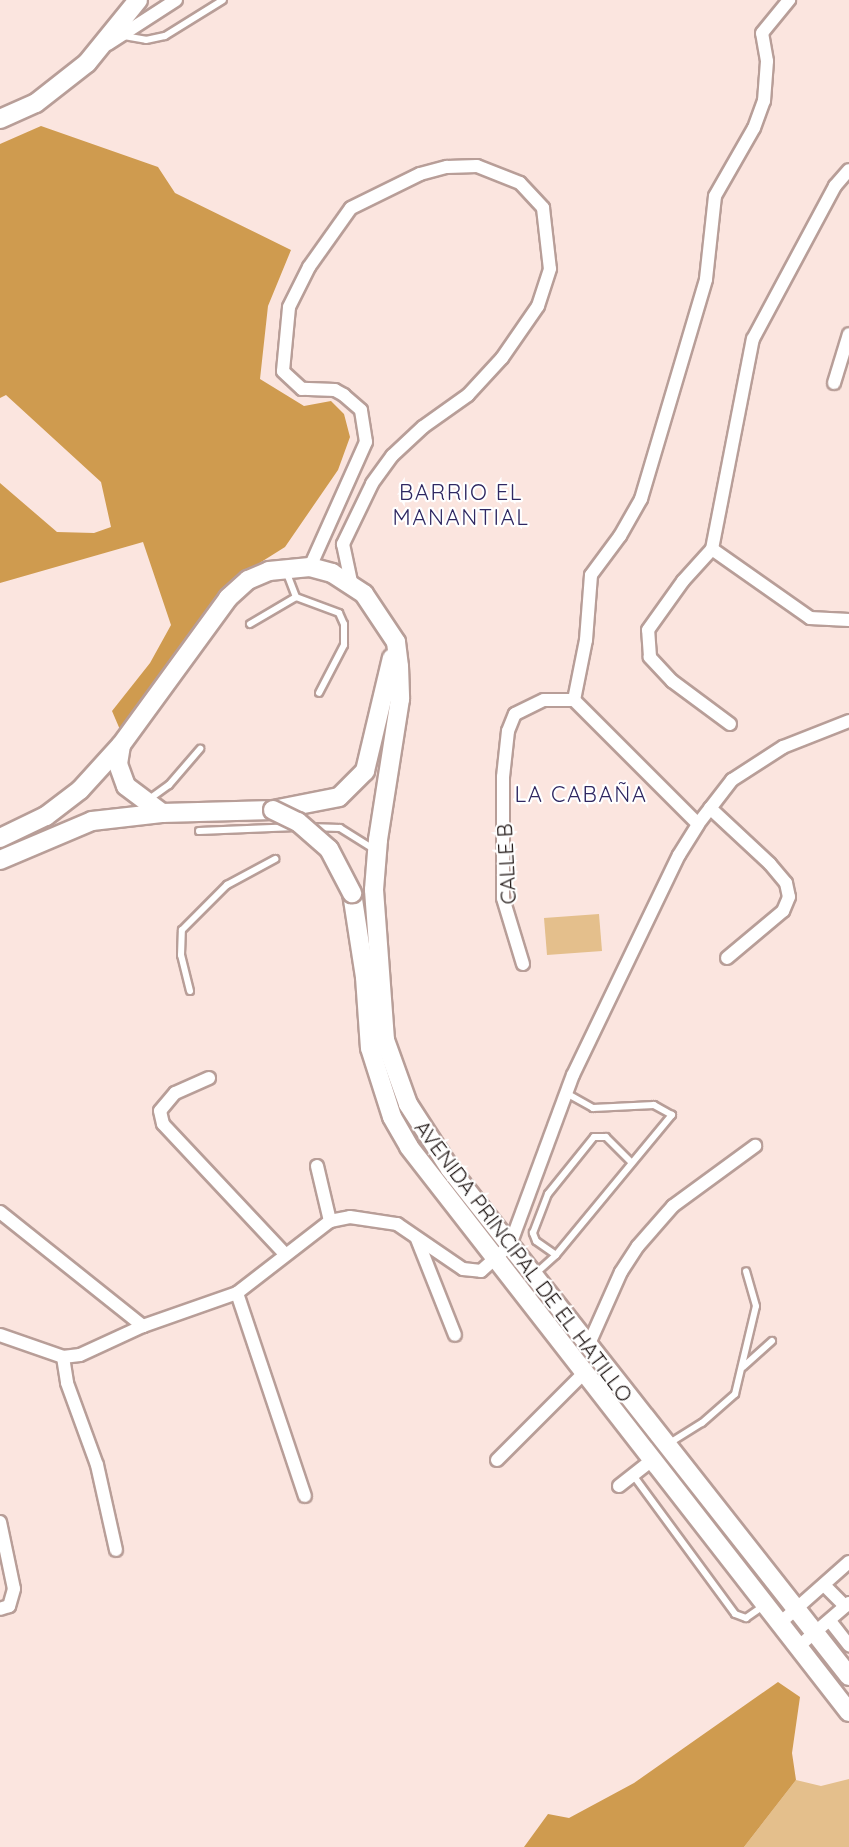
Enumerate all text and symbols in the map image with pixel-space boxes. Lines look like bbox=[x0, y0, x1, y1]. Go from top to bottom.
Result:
district label: BARRIO EL MANANTIAL bbox=[393, 479, 529, 530]
district label: LA CABAÑA bbox=[515, 782, 647, 808]
street label: CALLE B bbox=[491, 823, 521, 905]
street label: AVENIDA PRINCIPAL DE EL HATILLO bbox=[410, 1115, 638, 1407]

